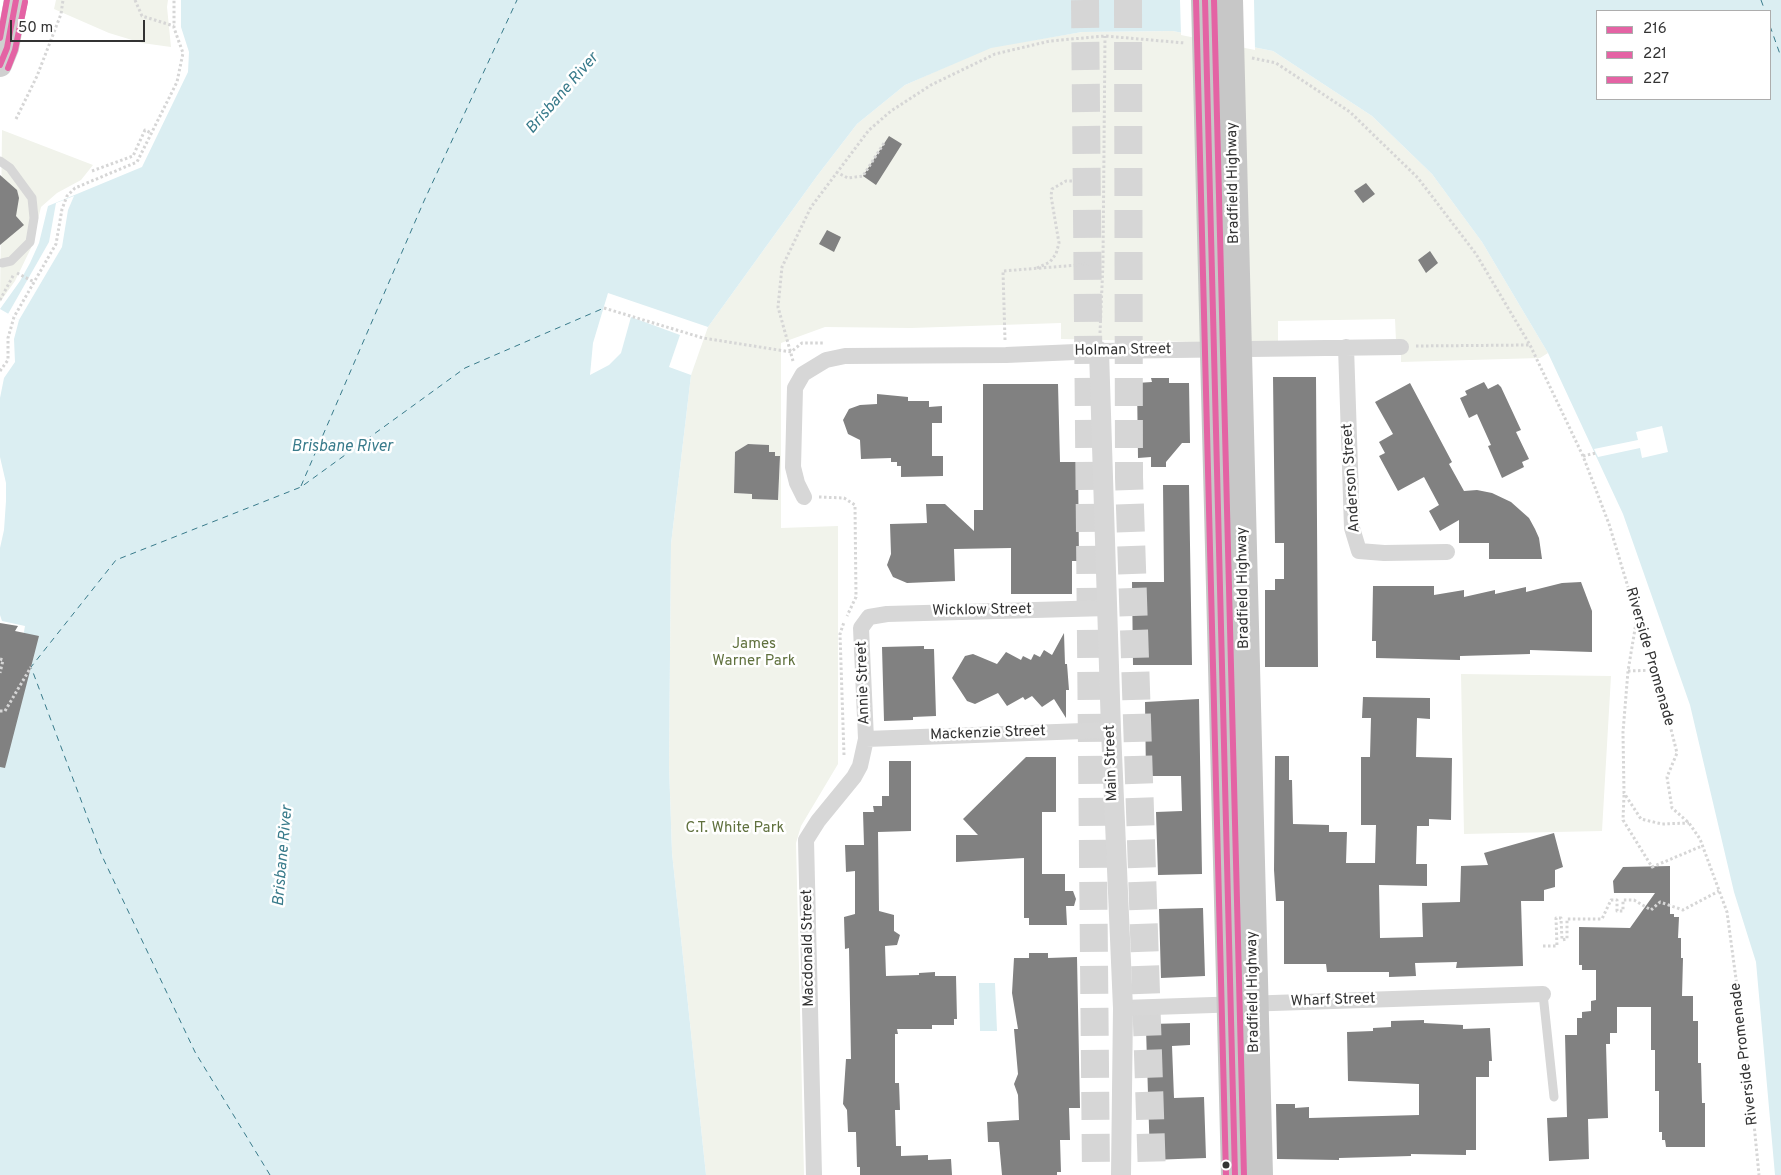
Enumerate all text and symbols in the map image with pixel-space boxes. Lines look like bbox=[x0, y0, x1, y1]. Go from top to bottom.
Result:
scale bar bbox=[12, 10, 148, 42]
legend bbox=[1596, 10, 1771, 100]
text: 50 m bbox=[18, 19, 53, 38]
text: 216 bbox=[1643, 20, 1667, 39]
text: 221 bbox=[1643, 45, 1667, 64]
water label: Brisbane River bbox=[523, 49, 603, 139]
text: 227 bbox=[1643, 70, 1669, 89]
street label: Bradfield Highway bbox=[1224, 122, 1244, 244]
street label: Holman Street bbox=[1074, 341, 1172, 361]
street label: Anderson Street bbox=[1339, 423, 1365, 533]
water label: Brisbane River bbox=[291, 438, 393, 458]
street label: Bradfield Highway bbox=[1234, 527, 1254, 649]
street label: Riverside Promenade bbox=[1621, 585, 1677, 729]
street label: Wicklow Street bbox=[932, 601, 1032, 621]
park label: James Warner Park bbox=[712, 636, 796, 671]
street label: Annie Street bbox=[854, 641, 874, 725]
street label: Mackenzie Street bbox=[930, 723, 1046, 745]
street label: Main Street bbox=[1102, 724, 1122, 802]
water label: Brisbane River bbox=[270, 805, 298, 907]
park label: C.T. White Park bbox=[686, 820, 784, 838]
street label: Macdonald Street bbox=[799, 889, 819, 1007]
street label: Bradfield Highway bbox=[1244, 931, 1264, 1053]
street label: Riverside Promenade bbox=[1727, 982, 1763, 1126]
street label: Wharf Street bbox=[1290, 991, 1376, 1011]
unlabelled marker bbox=[1221, 1160, 1231, 1170]

